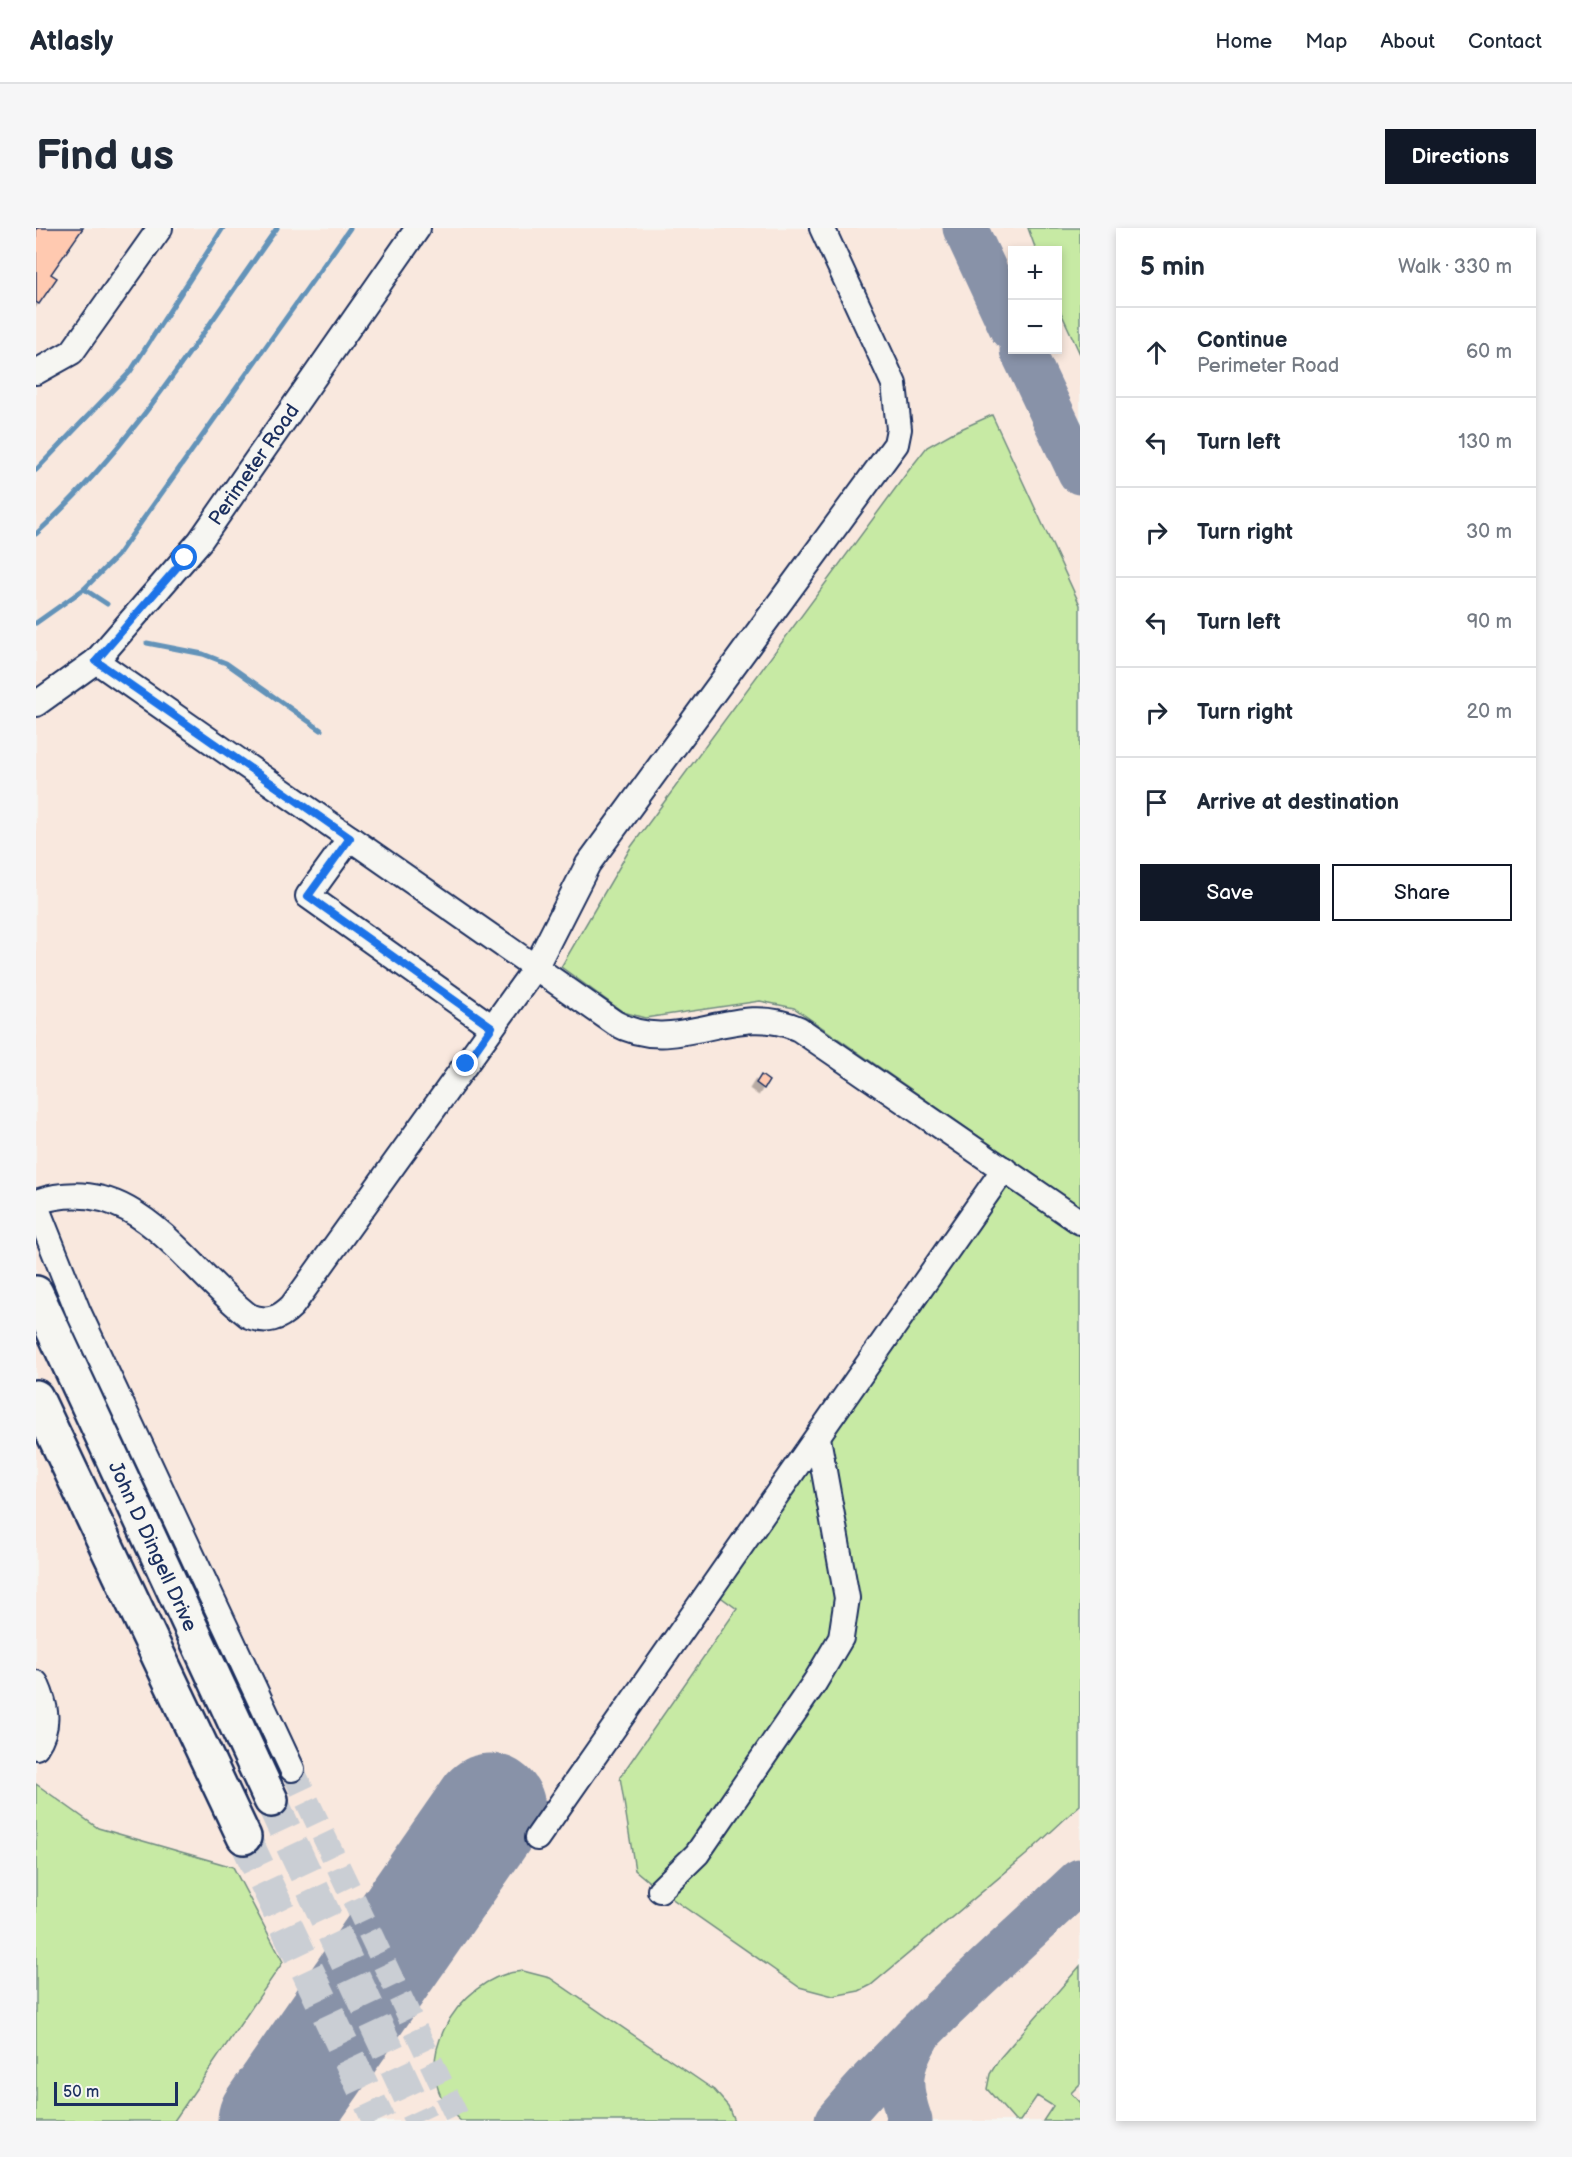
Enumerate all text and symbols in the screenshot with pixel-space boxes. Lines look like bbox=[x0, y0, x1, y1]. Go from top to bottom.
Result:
text: Atlasly bbox=[30, 25, 113, 58]
text: Home bbox=[1215, 29, 1272, 54]
text: Map bbox=[1305, 29, 1347, 54]
text: About bbox=[1380, 29, 1435, 54]
text: Contact bbox=[1468, 29, 1542, 54]
button: Directions bbox=[1385, 129, 1536, 184]
text: Find us bbox=[36, 131, 174, 182]
map controls bbox=[1008, 246, 1062, 354]
button: + bbox=[1008, 246, 1062, 300]
text: 5 min bbox=[1140, 252, 1205, 283]
text: Walk · 330 m bbox=[1398, 255, 1512, 279]
button: − bbox=[1008, 300, 1062, 354]
text: Continue bbox=[1197, 327, 1287, 354]
icon: ahead bbox=[1140, 336, 1173, 369]
text: 60 m bbox=[1466, 340, 1512, 364]
text: Perimeter Road bbox=[1197, 354, 1339, 378]
street label: Perimeter Road bbox=[204, 400, 305, 530]
icon: left bbox=[1140, 426, 1173, 459]
text: Turn left bbox=[1197, 429, 1281, 456]
text: 130 m bbox=[1458, 430, 1512, 454]
icon: right bbox=[1140, 516, 1173, 549]
text: Turn right bbox=[1197, 519, 1293, 546]
text: 30 m bbox=[1466, 520, 1512, 544]
route start bbox=[171, 544, 197, 570]
icon: left bbox=[1140, 606, 1173, 639]
text: Turn left bbox=[1197, 609, 1281, 636]
text: 90 m bbox=[1467, 610, 1512, 634]
icon: right bbox=[1140, 696, 1173, 729]
text: Turn right bbox=[1197, 699, 1293, 726]
text: 20 m bbox=[1467, 700, 1512, 724]
icon: arrive bbox=[1140, 786, 1173, 819]
text: Arrive at destination bbox=[1197, 789, 1399, 816]
button: Save bbox=[1140, 864, 1320, 921]
button: Share bbox=[1332, 864, 1512, 921]
route end bbox=[452, 1050, 478, 1076]
street label: John D Dingell Drive bbox=[103, 1458, 202, 1635]
scale bar bbox=[54, 2079, 178, 2106]
text: 50 m bbox=[63, 2083, 99, 2102]

